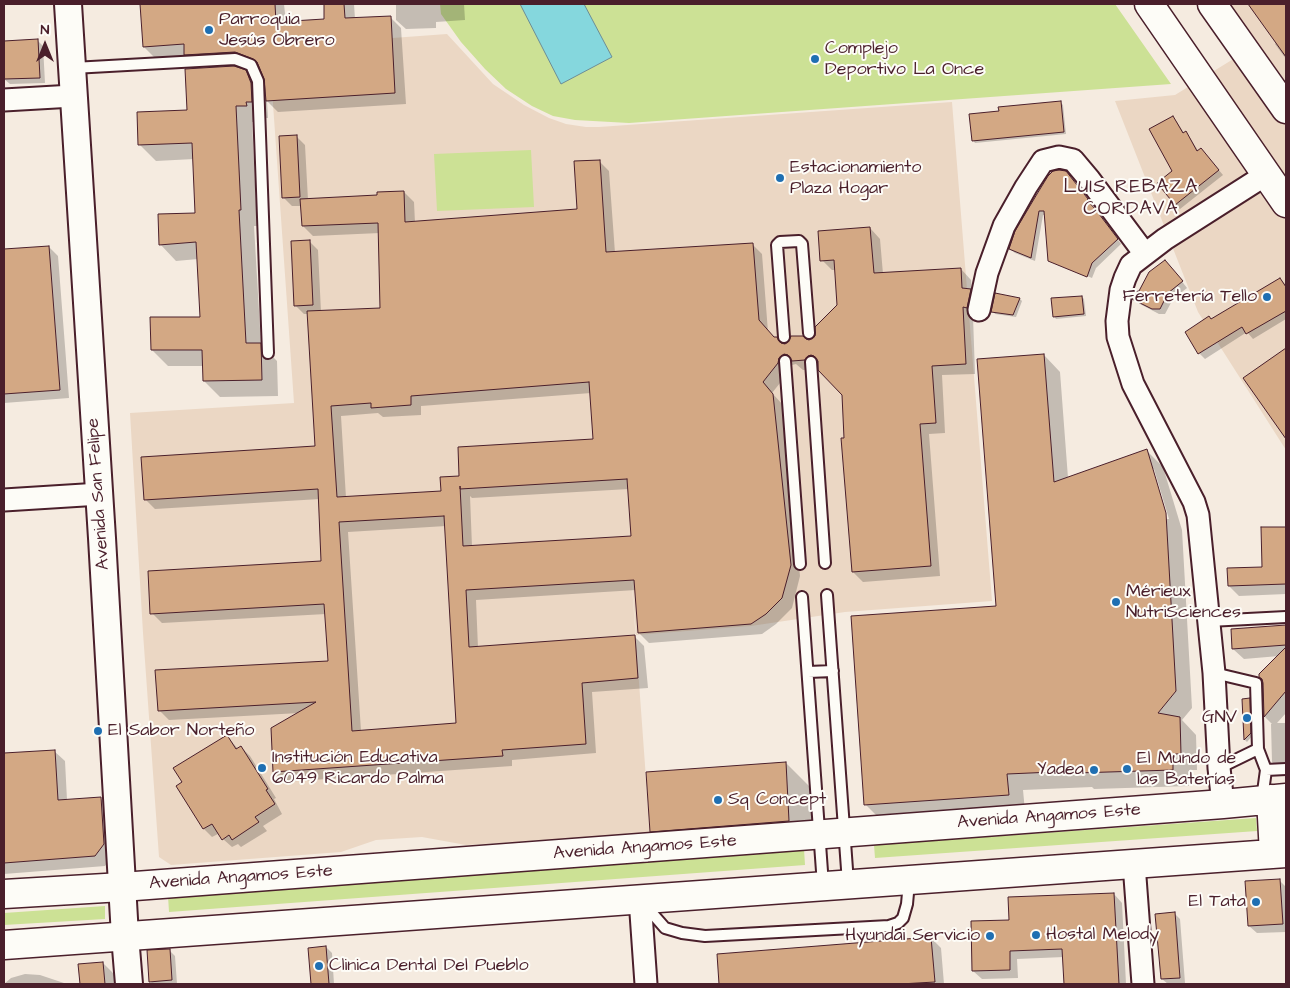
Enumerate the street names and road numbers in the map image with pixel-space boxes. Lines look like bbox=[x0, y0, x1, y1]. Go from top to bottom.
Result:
street label: Avenida San Felipe bbox=[83, 417, 115, 571]
street label: Avenida Angamos Este bbox=[956, 800, 1142, 834]
street label: Avenida Angamos Este bbox=[552, 831, 738, 865]
street label: Avenida Angamos Este bbox=[148, 861, 334, 895]

